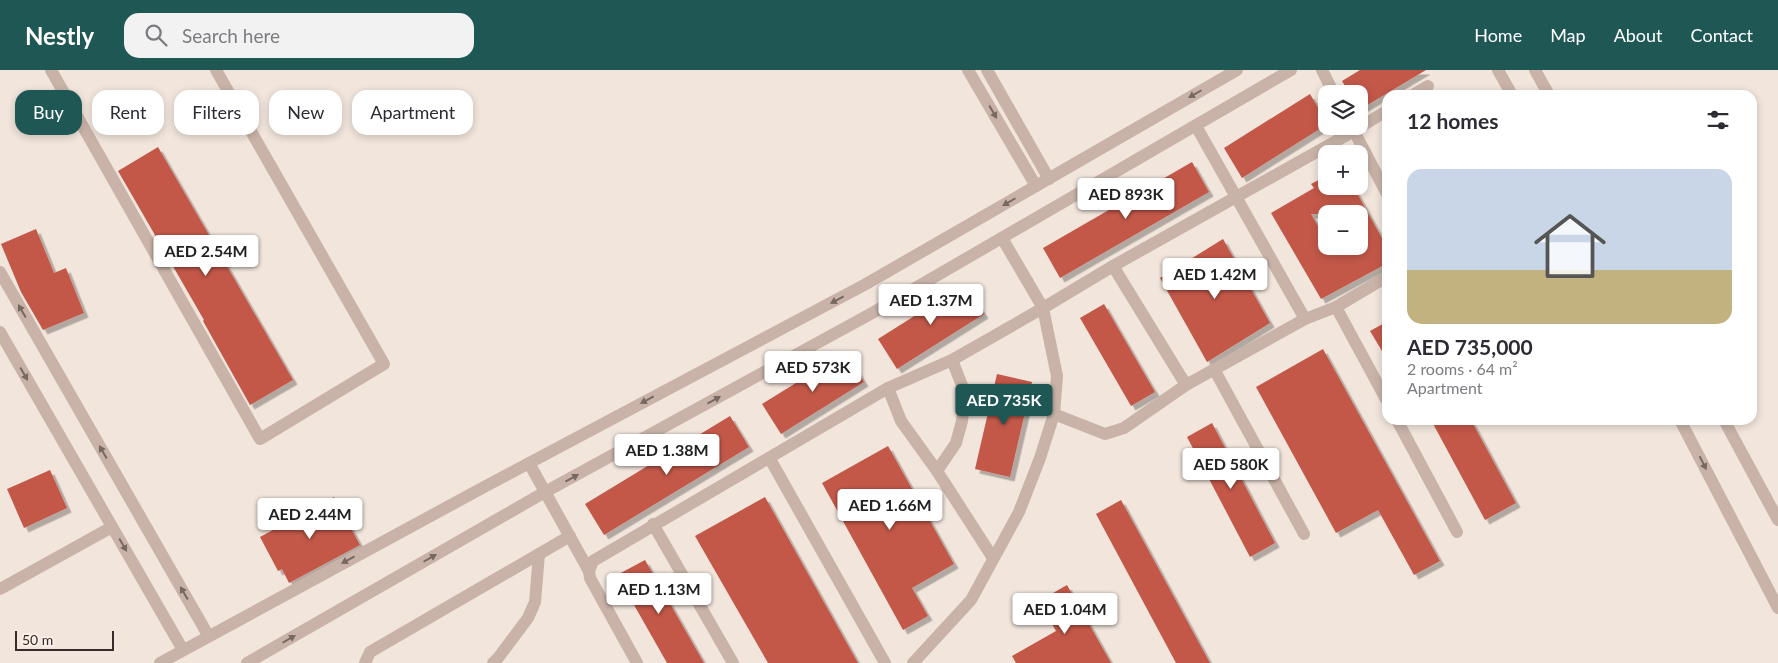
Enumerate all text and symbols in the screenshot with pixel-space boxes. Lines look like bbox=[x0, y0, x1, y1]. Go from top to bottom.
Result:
search box bbox=[124, 13, 474, 58]
text: Nestly bbox=[25, 21, 94, 50]
icon: search bbox=[142, 21, 170, 49]
text: Search here bbox=[182, 24, 280, 47]
text: Home bbox=[1474, 24, 1522, 46]
text: Map bbox=[1550, 24, 1586, 46]
text: About bbox=[1614, 24, 1663, 46]
text: Contact bbox=[1691, 24, 1753, 46]
map controls bbox=[1318, 85, 1368, 255]
button: layers bbox=[1318, 85, 1368, 135]
chip: Buy bbox=[15, 90, 82, 135]
chip: Rent bbox=[92, 90, 164, 135]
chip: Filters bbox=[174, 90, 259, 135]
chip: New bbox=[269, 90, 342, 135]
chip: Apartment bbox=[352, 90, 473, 135]
one-way arrow bbox=[1188, 90, 1202, 99]
one-way arrow bbox=[989, 105, 997, 120]
icon: filters bbox=[1704, 106, 1732, 134]
text: 12 homes bbox=[1407, 108, 1498, 133]
button: + bbox=[1318, 145, 1368, 195]
pin: AED 893K bbox=[1074, 178, 1178, 220]
text: AED 893K bbox=[1088, 184, 1164, 203]
one-way arrow bbox=[1001, 198, 1016, 206]
icon: home bbox=[1525, 201, 1615, 291]
button: − bbox=[1318, 205, 1368, 255]
pin: AED 2.54M bbox=[149, 234, 263, 277]
text: AED 2.54M bbox=[164, 241, 248, 260]
pin: AED 1.42M bbox=[1158, 258, 1272, 300]
text: AED 1.42M bbox=[1173, 264, 1257, 283]
pin: AED 1.37M bbox=[874, 284, 988, 326]
text: AED 1.37M bbox=[889, 290, 973, 309]
one-way arrow bbox=[830, 296, 845, 304]
one-way arrow bbox=[18, 304, 27, 318]
text: AED 735,000 bbox=[1407, 334, 1533, 359]
pin: AED 573K bbox=[761, 350, 865, 393]
text: AED 573K bbox=[775, 357, 851, 376]
text: 2 rooms · 64 m² bbox=[1407, 359, 1518, 378]
one-way arrow bbox=[20, 367, 29, 381]
text: Apartment bbox=[1407, 378, 1482, 397]
pin: AED 735K bbox=[952, 384, 1056, 426]
text: AED 735K bbox=[966, 390, 1042, 409]
one-way arrow bbox=[640, 396, 654, 404]
one-way arrow bbox=[707, 396, 722, 404]
pin: AED 1.38M bbox=[610, 434, 724, 476]
text: AED 1.38M bbox=[625, 440, 709, 459]
one-way arrow bbox=[99, 445, 107, 459]
pin: AED 580K bbox=[1179, 448, 1283, 490]
text: AED 580K bbox=[1193, 454, 1269, 473]
one-way arrow bbox=[1699, 456, 1707, 471]
one-way arrow bbox=[565, 473, 578, 482]
pin: AED 1.66M bbox=[833, 488, 947, 531]
text: AED 1.66M bbox=[848, 495, 932, 514]
pin: AED 2.44M bbox=[253, 498, 367, 540]
text: AED 2.44M bbox=[268, 504, 352, 523]
one-way arrow bbox=[118, 539, 127, 552]
one-way arrow bbox=[423, 554, 438, 562]
one-way arrow bbox=[341, 556, 356, 564]
pin: AED 1.13M bbox=[602, 572, 716, 615]
text: AED 1.13M bbox=[617, 579, 701, 598]
one-way arrow bbox=[180, 586, 188, 600]
pin: AED 1.04M bbox=[1008, 592, 1122, 635]
text: AED 1.04M bbox=[1023, 599, 1107, 618]
scale bar bbox=[15, 628, 114, 651]
text: 50 m bbox=[22, 631, 53, 648]
one-way arrow bbox=[283, 634, 296, 643]

